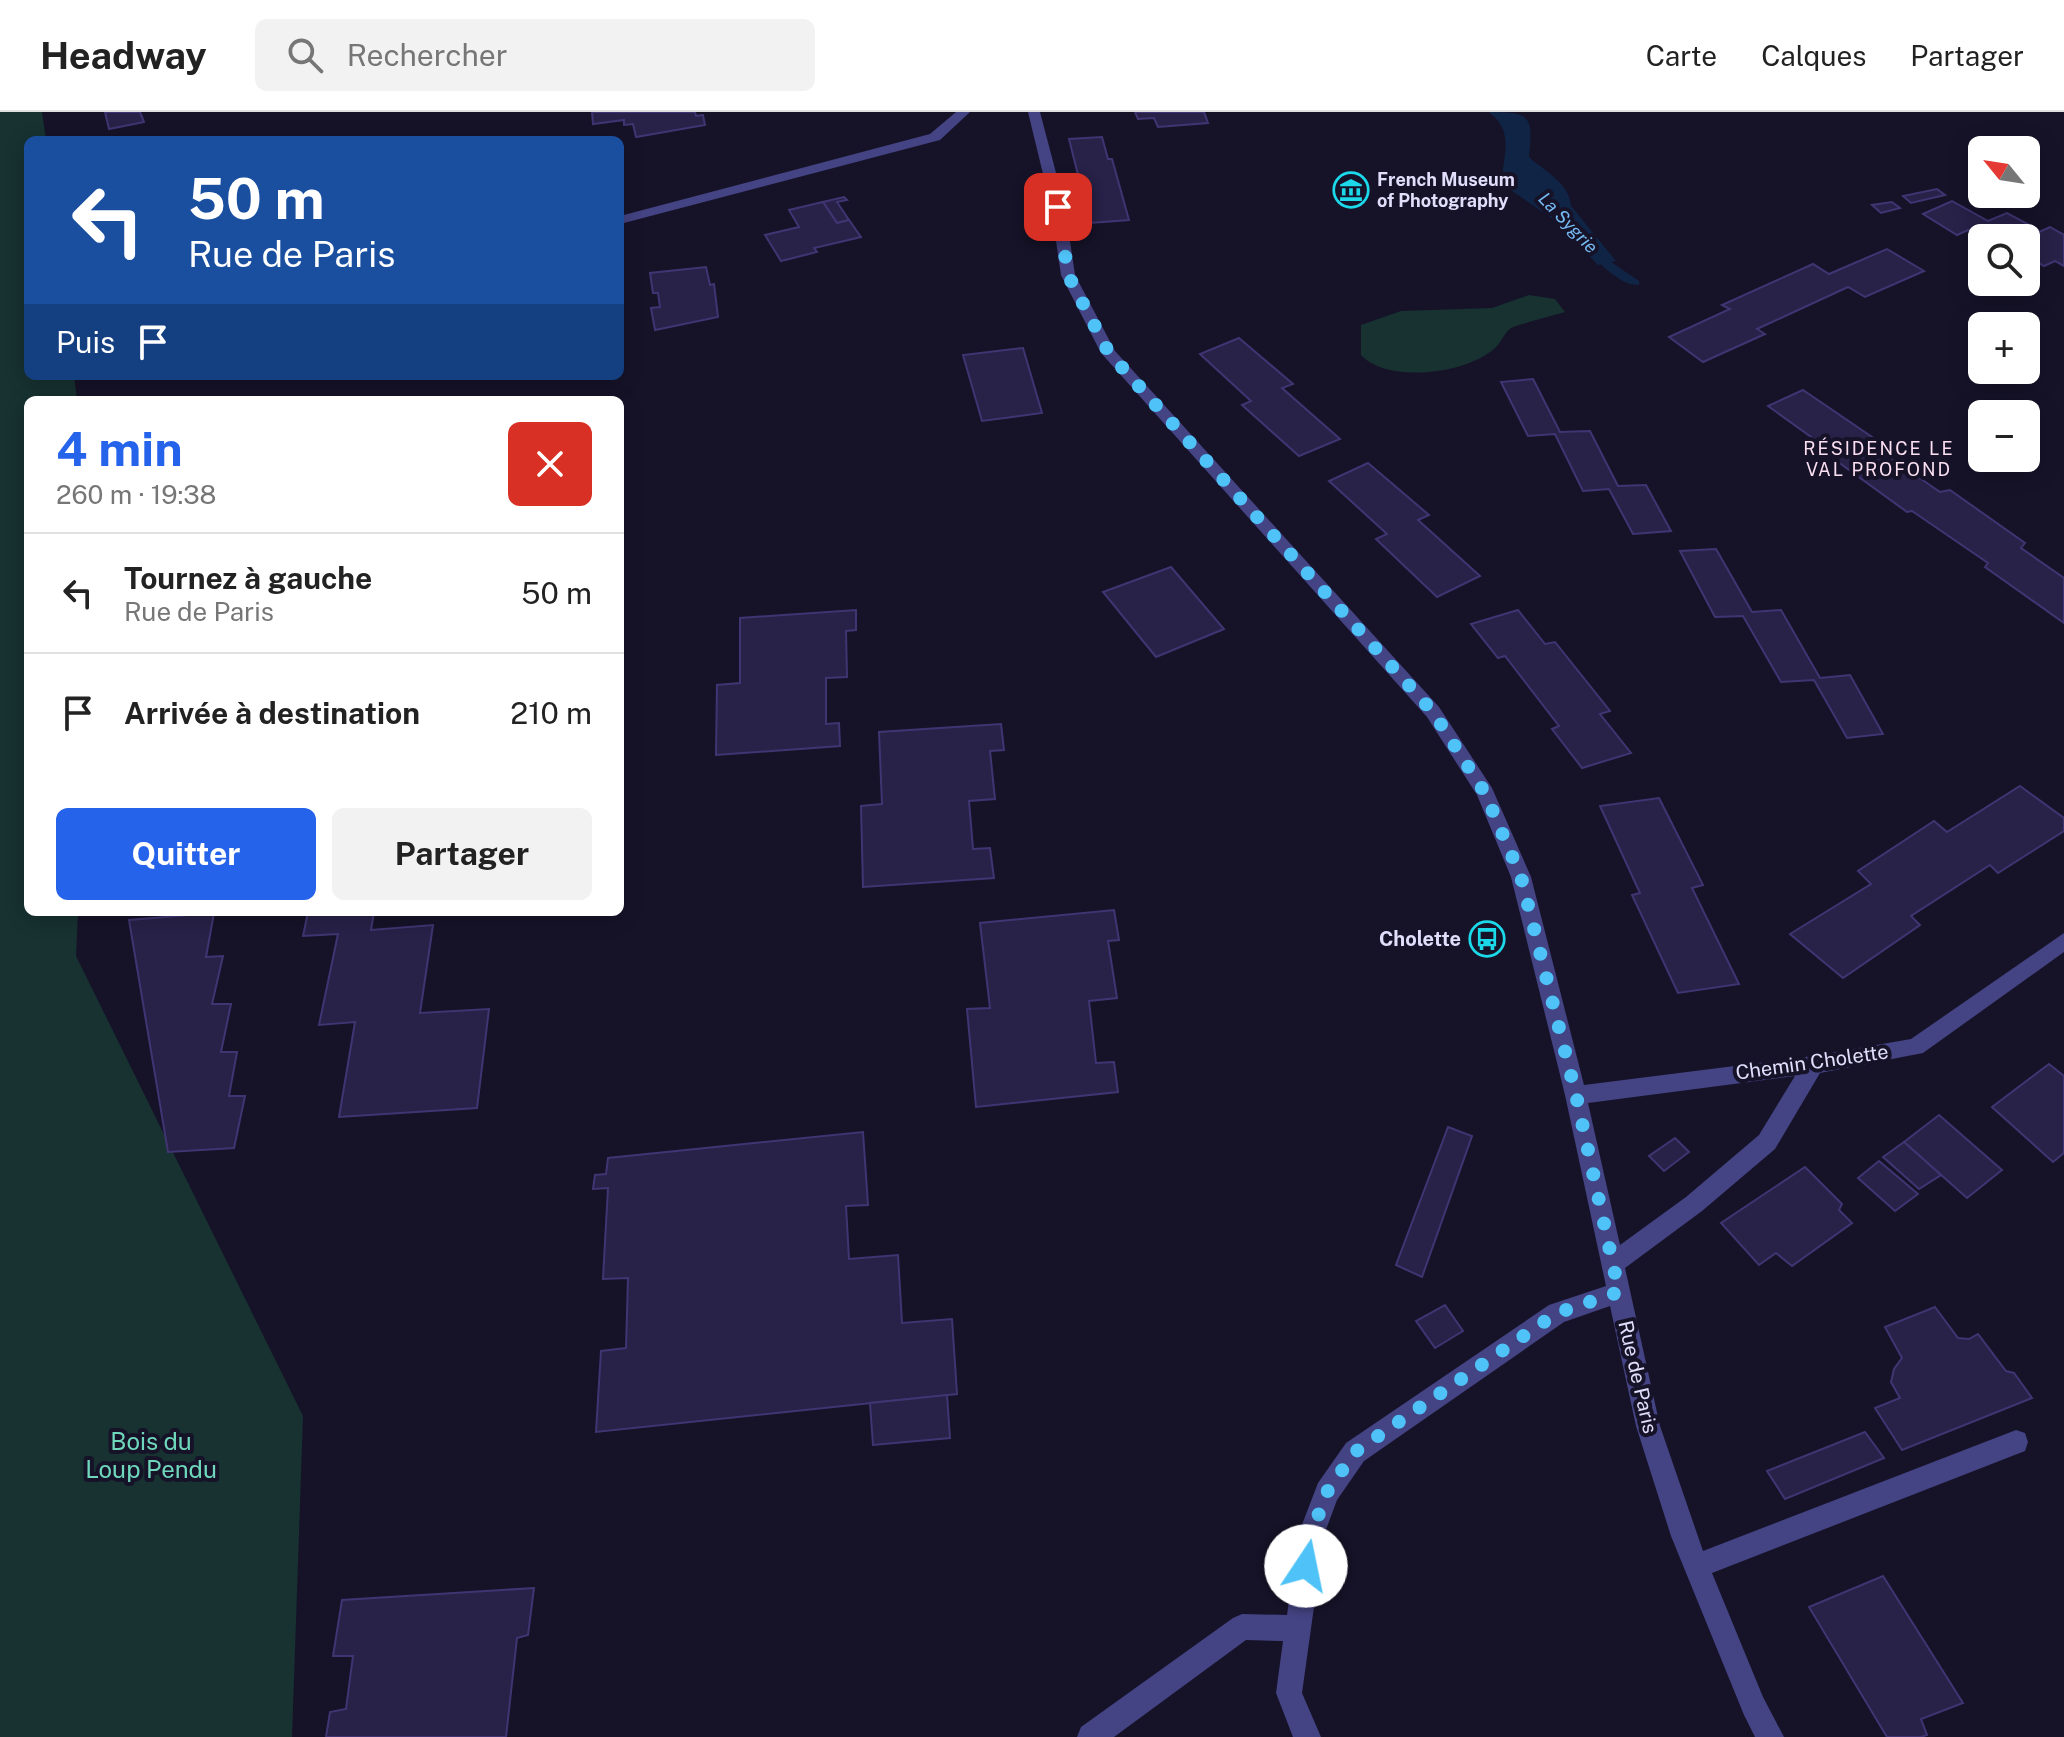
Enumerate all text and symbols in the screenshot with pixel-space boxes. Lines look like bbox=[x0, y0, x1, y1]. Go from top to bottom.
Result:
search box bbox=[255, 19, 815, 91]
text: Headway bbox=[40, 33, 207, 78]
icon: search bbox=[283, 33, 327, 77]
text: Rechercher bbox=[347, 37, 507, 73]
text: Carte bbox=[1646, 39, 1717, 72]
text: Calques bbox=[1761, 39, 1866, 72]
text: Partager bbox=[1910, 39, 2024, 72]
north arrow bbox=[1968, 136, 2040, 208]
map controls bbox=[1968, 136, 2040, 472]
text: 50 m bbox=[188, 166, 325, 232]
icon: left bbox=[56, 168, 160, 272]
place label: French Museum of Photography bbox=[1377, 169, 1515, 211]
museum icon: French Museum of Photography bbox=[1332, 171, 1370, 209]
pin bbox=[1024, 173, 1092, 241]
icon: arrive bbox=[1036, 185, 1080, 229]
water label: La Sygrie bbox=[1534, 188, 1603, 257]
button: search bbox=[1968, 224, 2040, 296]
text: Rue de Paris bbox=[188, 233, 395, 275]
button: + bbox=[1968, 312, 2040, 384]
icon: arrive bbox=[131, 320, 175, 364]
text: Puis bbox=[56, 324, 115, 360]
button: − bbox=[1968, 400, 2040, 472]
text: 4 min bbox=[56, 420, 183, 477]
button: close bbox=[508, 422, 592, 506]
district label: RÉSIDENCE LE VAL PROFOND bbox=[1803, 437, 1955, 480]
text: 260 m · 19:38 bbox=[56, 479, 216, 510]
text: Tournez à gauche bbox=[124, 560, 372, 596]
icon: left bbox=[56, 571, 100, 615]
text: 50 m bbox=[521, 575, 592, 611]
text: Rue de Paris bbox=[124, 596, 274, 627]
icon: arrive bbox=[56, 691, 100, 735]
text: Arrivée à destination bbox=[124, 695, 420, 731]
text: 210 m bbox=[510, 695, 592, 731]
button: Quitter bbox=[56, 808, 316, 900]
button: Partager bbox=[332, 808, 592, 900]
bus stop icon: Cholette bbox=[1468, 920, 1506, 958]
place label: Cholette bbox=[1379, 927, 1461, 951]
street label: Chemin Cholette bbox=[1734, 1039, 1890, 1085]
street label: Rue de Paris bbox=[1613, 1318, 1663, 1436]
park label: Bois du Loup Pendu bbox=[85, 1427, 217, 1483]
position arrow bbox=[1264, 1524, 1348, 1608]

